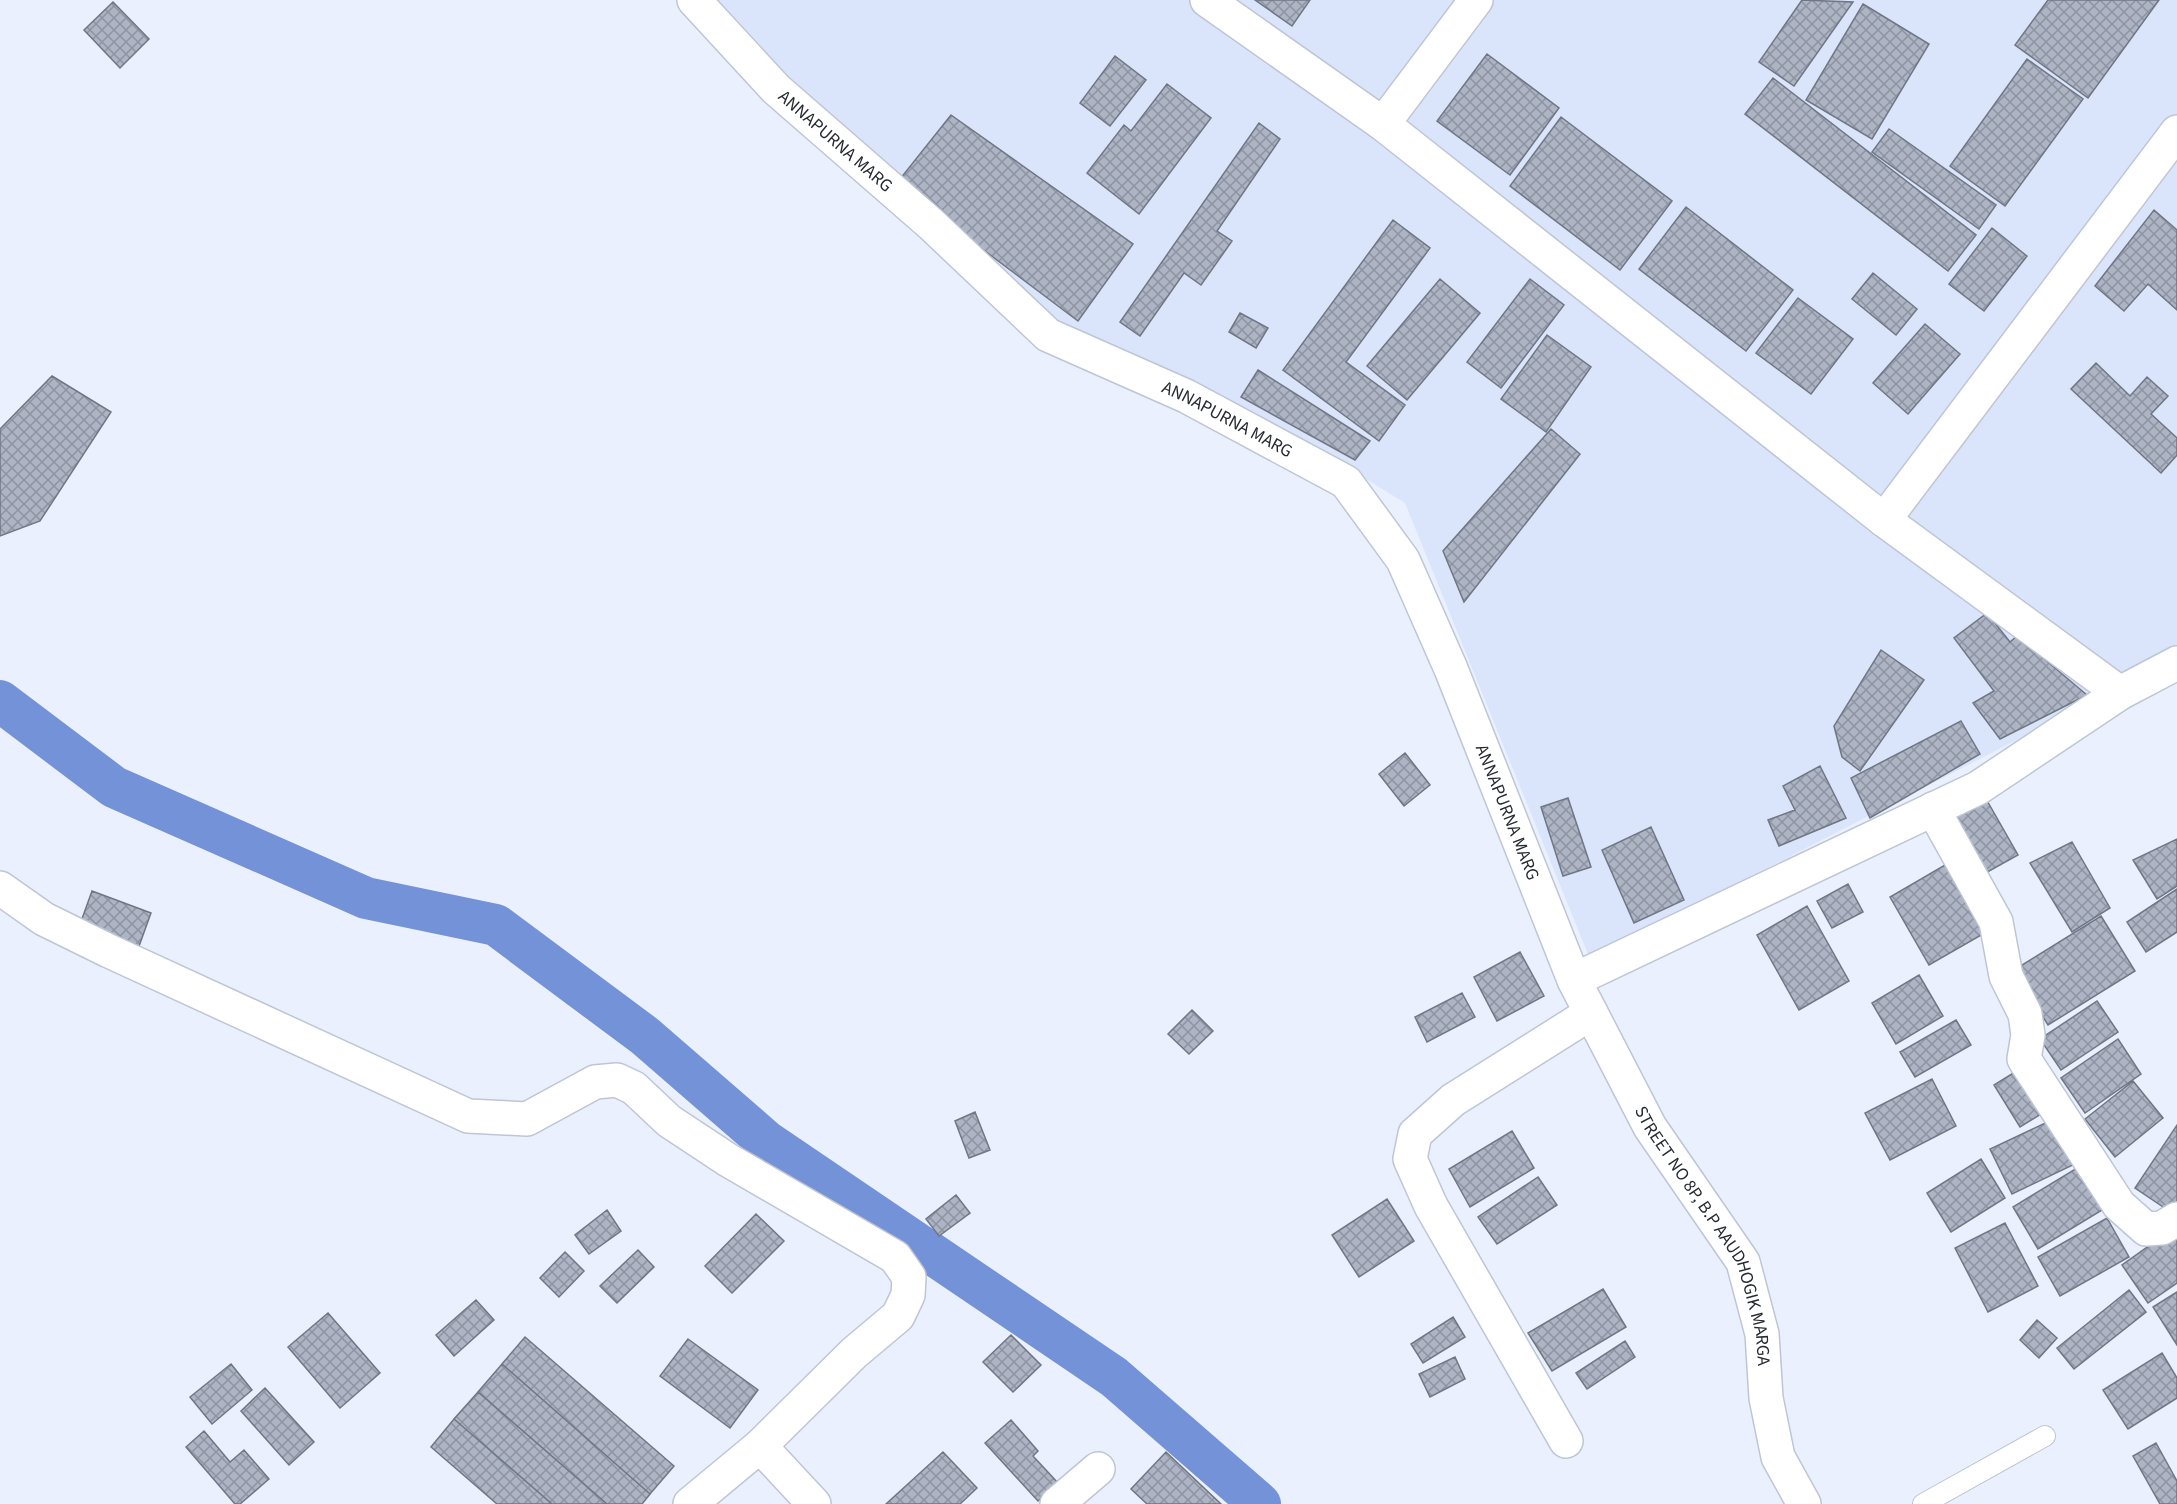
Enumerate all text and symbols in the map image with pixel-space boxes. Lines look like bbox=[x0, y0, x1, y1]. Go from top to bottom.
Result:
street label: ANNAPURNA MARG bbox=[773, 84, 898, 198]
street label: ANNAPURNA MARG bbox=[1158, 375, 1297, 464]
street label: ANNAPURNA MARG bbox=[1469, 741, 1545, 884]
street label: STREET NO 8P, B.P AAUDHOGIK MARGA bbox=[1628, 1102, 1776, 1367]

